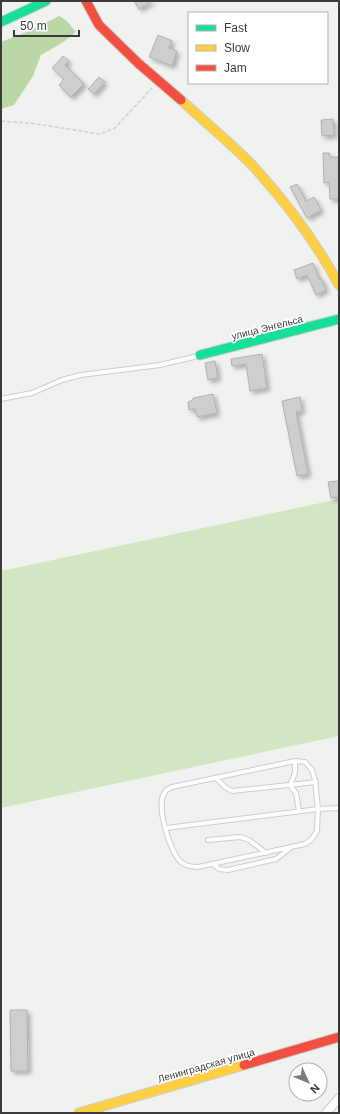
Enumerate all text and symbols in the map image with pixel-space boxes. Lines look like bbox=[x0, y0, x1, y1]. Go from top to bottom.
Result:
scale bar bbox=[14, 12, 79, 38]
legend bbox=[188, 12, 328, 84]
text: 50 m bbox=[20, 19, 47, 33]
text: Fast bbox=[224, 21, 248, 35]
text: Slow bbox=[224, 41, 250, 55]
text: Jam bbox=[224, 61, 247, 75]
street label: улица Энгельса bbox=[230, 313, 304, 342]
street label: Ленинградская улица bbox=[156, 1046, 256, 1085]
north arrow bbox=[288, 1062, 328, 1102]
text: N bbox=[308, 1082, 322, 1096]

